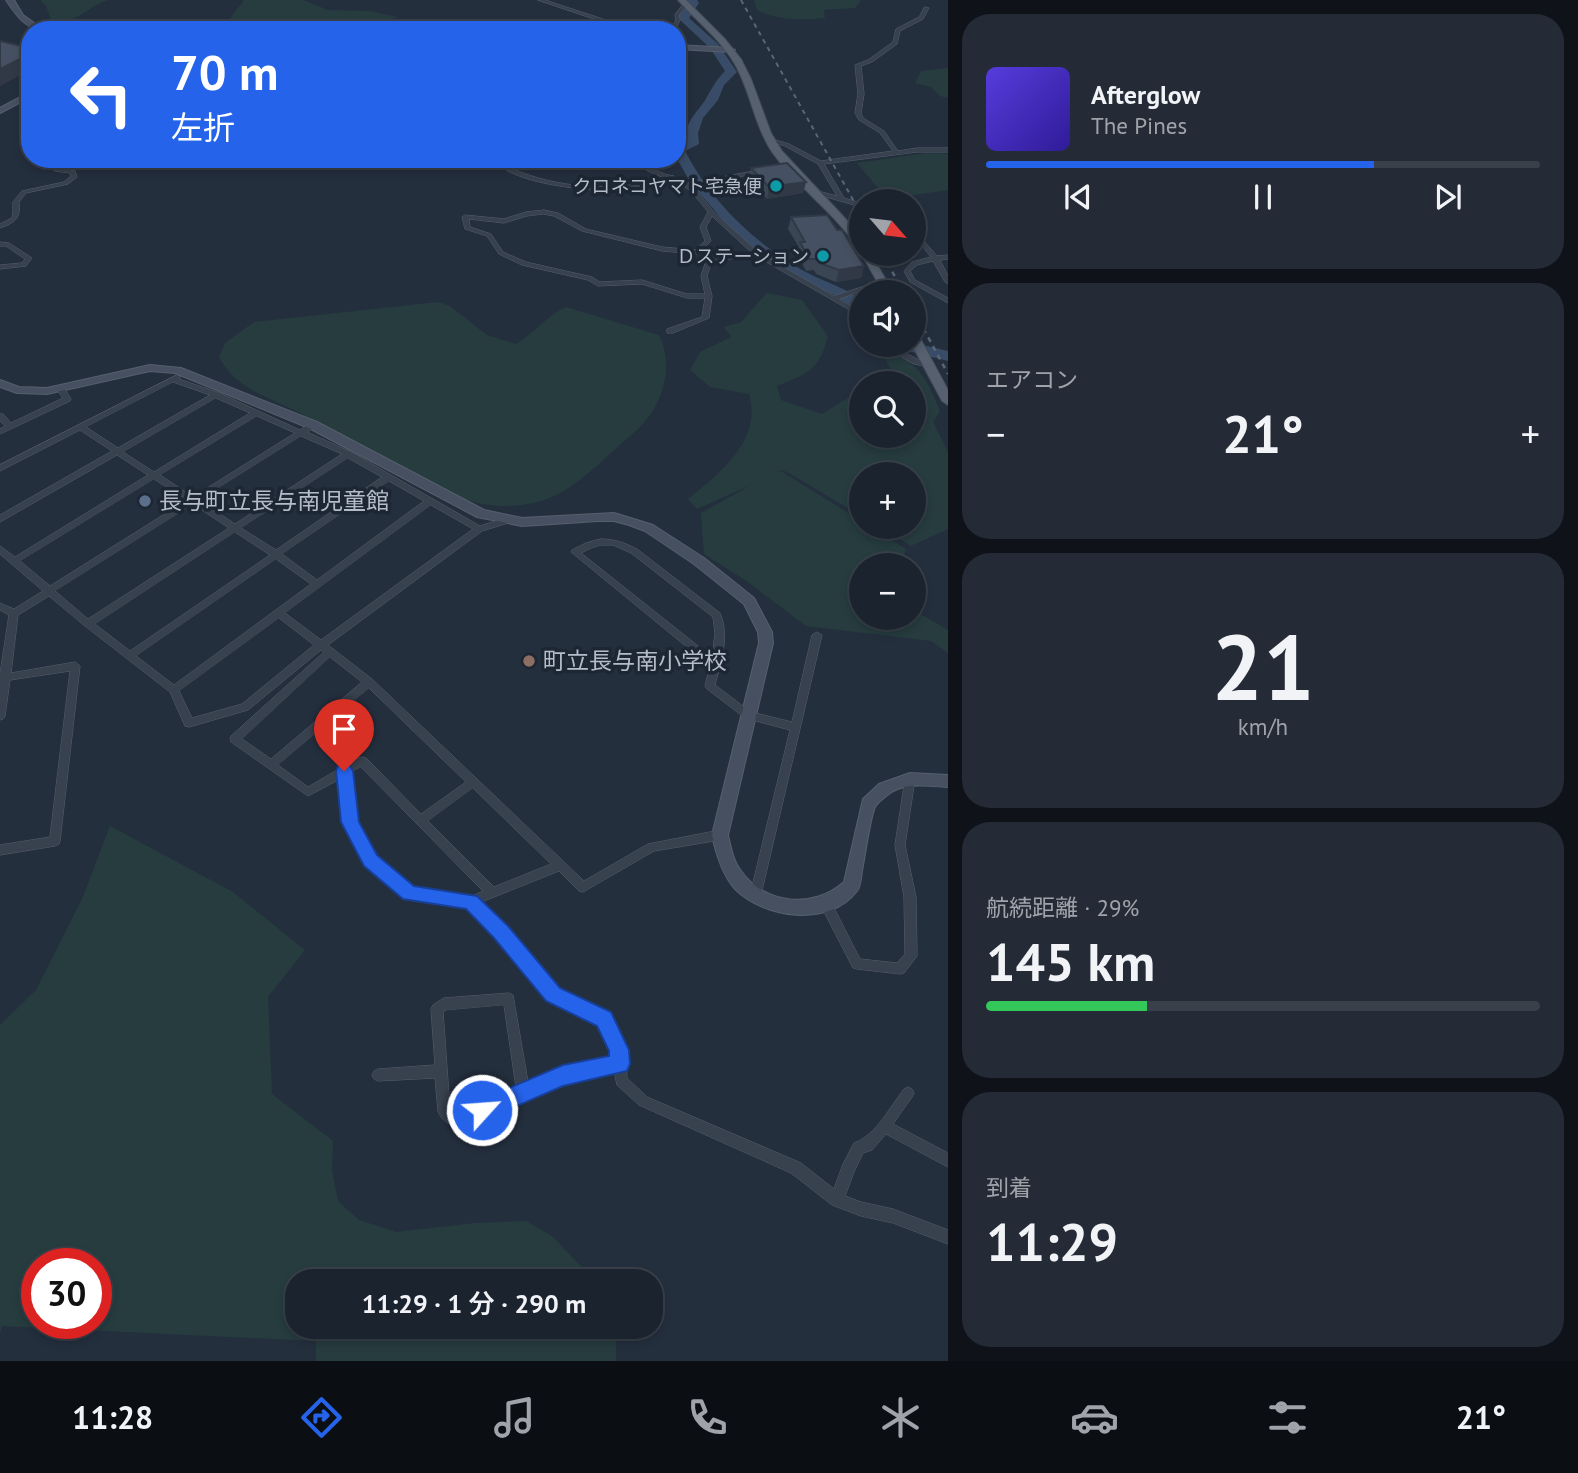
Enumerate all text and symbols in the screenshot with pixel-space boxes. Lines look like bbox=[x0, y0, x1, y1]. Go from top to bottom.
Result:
text: 70 m bbox=[171, 40, 278, 104]
icon: left bbox=[56, 49, 147, 140]
text: Afterglow bbox=[1091, 78, 1200, 111]
text: 左折 bbox=[171, 106, 235, 148]
text: The Pines bbox=[1091, 111, 1187, 140]
place label: クロネコヤマト宅急便 bbox=[572, 174, 762, 198]
marker: クロネコヤマト宅急便 bbox=[768, 178, 784, 194]
icon: previous bbox=[1059, 178, 1097, 216]
icon: pause bbox=[1244, 178, 1282, 216]
icon: next bbox=[1429, 178, 1467, 216]
north arrow bbox=[849, 189, 926, 266]
map controls bbox=[849, 189, 926, 630]
place label: Ｄステーション bbox=[676, 244, 809, 268]
marker: Ｄステーション bbox=[815, 248, 831, 264]
button: sound bbox=[849, 280, 926, 357]
text: エアコン bbox=[986, 365, 1078, 394]
button: search bbox=[849, 371, 926, 448]
text: 21° bbox=[1222, 400, 1304, 467]
text: − bbox=[986, 409, 1005, 458]
text: + bbox=[1521, 409, 1540, 458]
button: + bbox=[849, 462, 926, 539]
place label: 長与町立長与南児童館 bbox=[159, 486, 389, 515]
marker: 長与町立長与南児童館 bbox=[137, 493, 153, 509]
button: − bbox=[849, 553, 926, 630]
text: 21 bbox=[1211, 607, 1315, 725]
place label: 町立長与南小学校 bbox=[543, 646, 727, 675]
marker: 町立長与南小学校 bbox=[521, 653, 537, 669]
pin bbox=[314, 699, 374, 771]
icon: arrive bbox=[325, 710, 363, 748]
text: km/h bbox=[1238, 712, 1288, 741]
text: 航続距離 · 29% bbox=[986, 893, 1139, 922]
text: 145 km bbox=[986, 928, 1155, 995]
position arrow bbox=[445, 1073, 519, 1147]
text: 到着 bbox=[986, 1173, 1032, 1202]
text: 11:29 bbox=[986, 1208, 1118, 1275]
speed limit sign: 30 bbox=[21, 1248, 112, 1339]
text: 11:29 · 1 分 · 290 m bbox=[362, 1287, 586, 1320]
icon: directions bbox=[297, 1393, 346, 1442]
icon: music bbox=[490, 1393, 539, 1442]
icon: phone bbox=[683, 1393, 732, 1442]
icon: climate bbox=[876, 1393, 925, 1442]
icon: car bbox=[1070, 1393, 1119, 1442]
icon: filters bbox=[1263, 1393, 1312, 1442]
text: 11:28 bbox=[72, 1396, 153, 1438]
text: 21° bbox=[1456, 1396, 1506, 1438]

